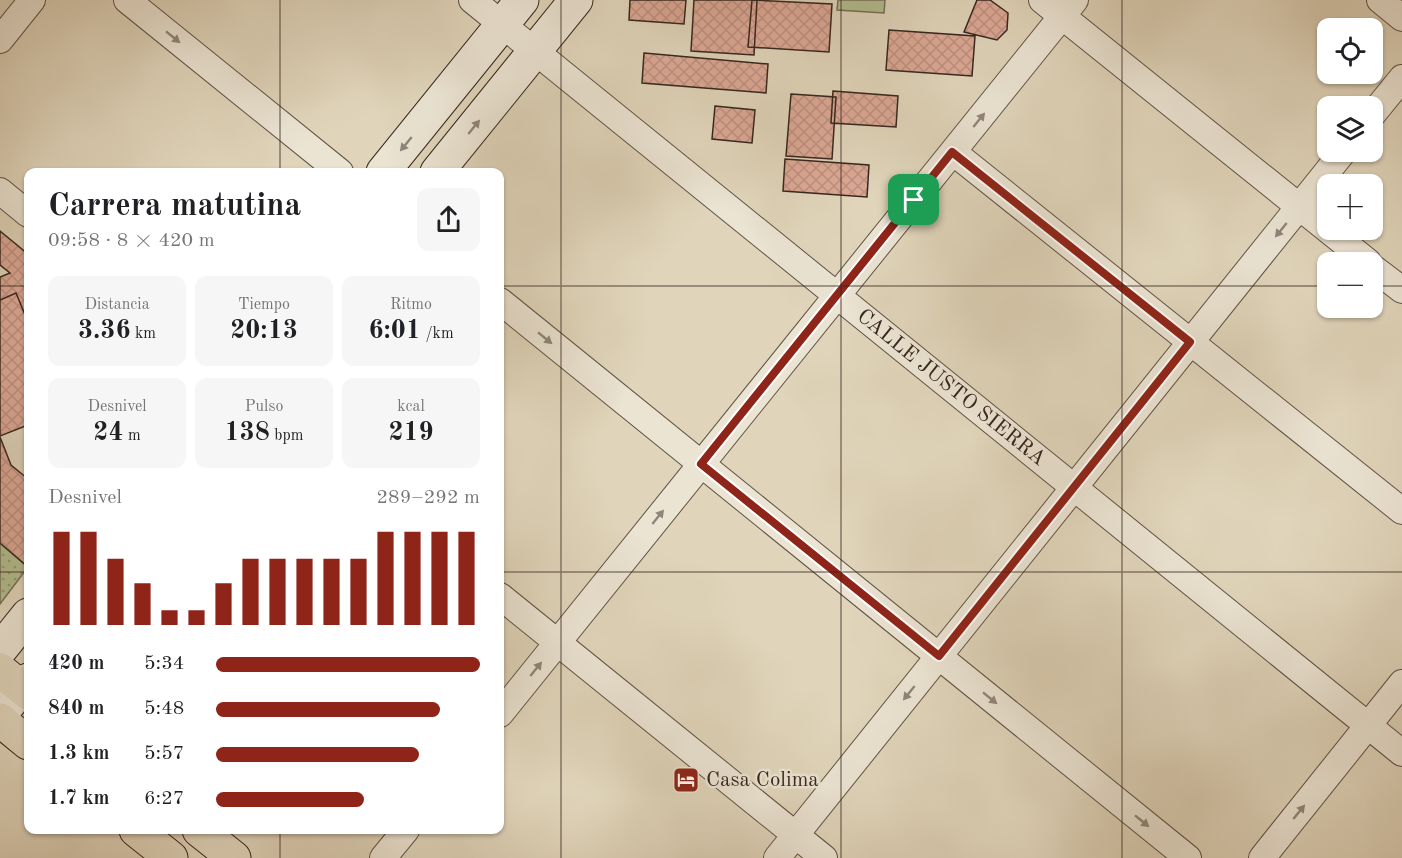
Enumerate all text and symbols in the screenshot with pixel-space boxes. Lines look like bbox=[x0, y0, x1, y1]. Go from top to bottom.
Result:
map controls bbox=[1317, 18, 1383, 318]
button: locate bbox=[1317, 18, 1383, 84]
one-way arrow bbox=[165, 30, 181, 43]
button: layers bbox=[1317, 96, 1383, 162]
one-way arrow bbox=[972, 112, 984, 127]
one-way arrow bbox=[467, 119, 480, 135]
one-way arrow bbox=[400, 136, 413, 152]
pin bbox=[888, 174, 939, 225]
button: + bbox=[1317, 174, 1383, 240]
icon: arrive bbox=[897, 183, 930, 216]
button: share bbox=[417, 188, 480, 251]
text: Carrera matutina bbox=[48, 190, 301, 223]
one-way arrow bbox=[1274, 222, 1287, 238]
text: 09:58 · 8 × 420 m bbox=[48, 231, 215, 251]
button: − bbox=[1317, 252, 1383, 318]
text: Distancia bbox=[84, 297, 150, 313]
text: Tiempo bbox=[238, 297, 290, 313]
text: Ritmo bbox=[390, 297, 432, 313]
street label: CALLE JUSTO SIERRA bbox=[853, 306, 1049, 470]
text: 3.36 bbox=[78, 318, 131, 344]
text: 20:13 bbox=[230, 318, 298, 344]
text: 6:01 bbox=[368, 318, 421, 344]
text: km bbox=[131, 326, 156, 342]
text: /km bbox=[421, 326, 454, 342]
one-way arrow bbox=[537, 331, 553, 344]
text: Desnivel bbox=[87, 399, 147, 415]
text: Pulso bbox=[245, 399, 283, 415]
text: kcal bbox=[397, 399, 425, 415]
text: 24 bbox=[93, 420, 123, 446]
text: 138 bbox=[225, 420, 270, 446]
text: 219 bbox=[388, 420, 434, 446]
text: m bbox=[123, 428, 141, 444]
text: bpm bbox=[270, 428, 303, 444]
text: Desnivel bbox=[48, 488, 122, 508]
text: 289–292 m bbox=[377, 488, 480, 508]
one-way arrow bbox=[652, 509, 664, 524]
text: 420 m bbox=[48, 654, 104, 674]
text: 5:34 bbox=[144, 654, 184, 674]
one-way arrow bbox=[530, 661, 542, 676]
one-way arrow bbox=[904, 686, 916, 701]
one-way arrow bbox=[983, 691, 998, 704]
text: 840 m bbox=[48, 699, 104, 719]
text: 5:48 bbox=[144, 699, 184, 719]
text: 1.3 km bbox=[48, 744, 110, 764]
text: 5:57 bbox=[144, 744, 184, 764]
hotel icon: Casa Colima bbox=[671, 765, 701, 795]
place label: Casa Colima bbox=[706, 770, 819, 791]
text: 1.7 km bbox=[48, 789, 110, 809]
text: 6:27 bbox=[144, 789, 184, 809]
one-way arrow bbox=[1292, 805, 1305, 820]
one-way arrow bbox=[1134, 814, 1150, 827]

